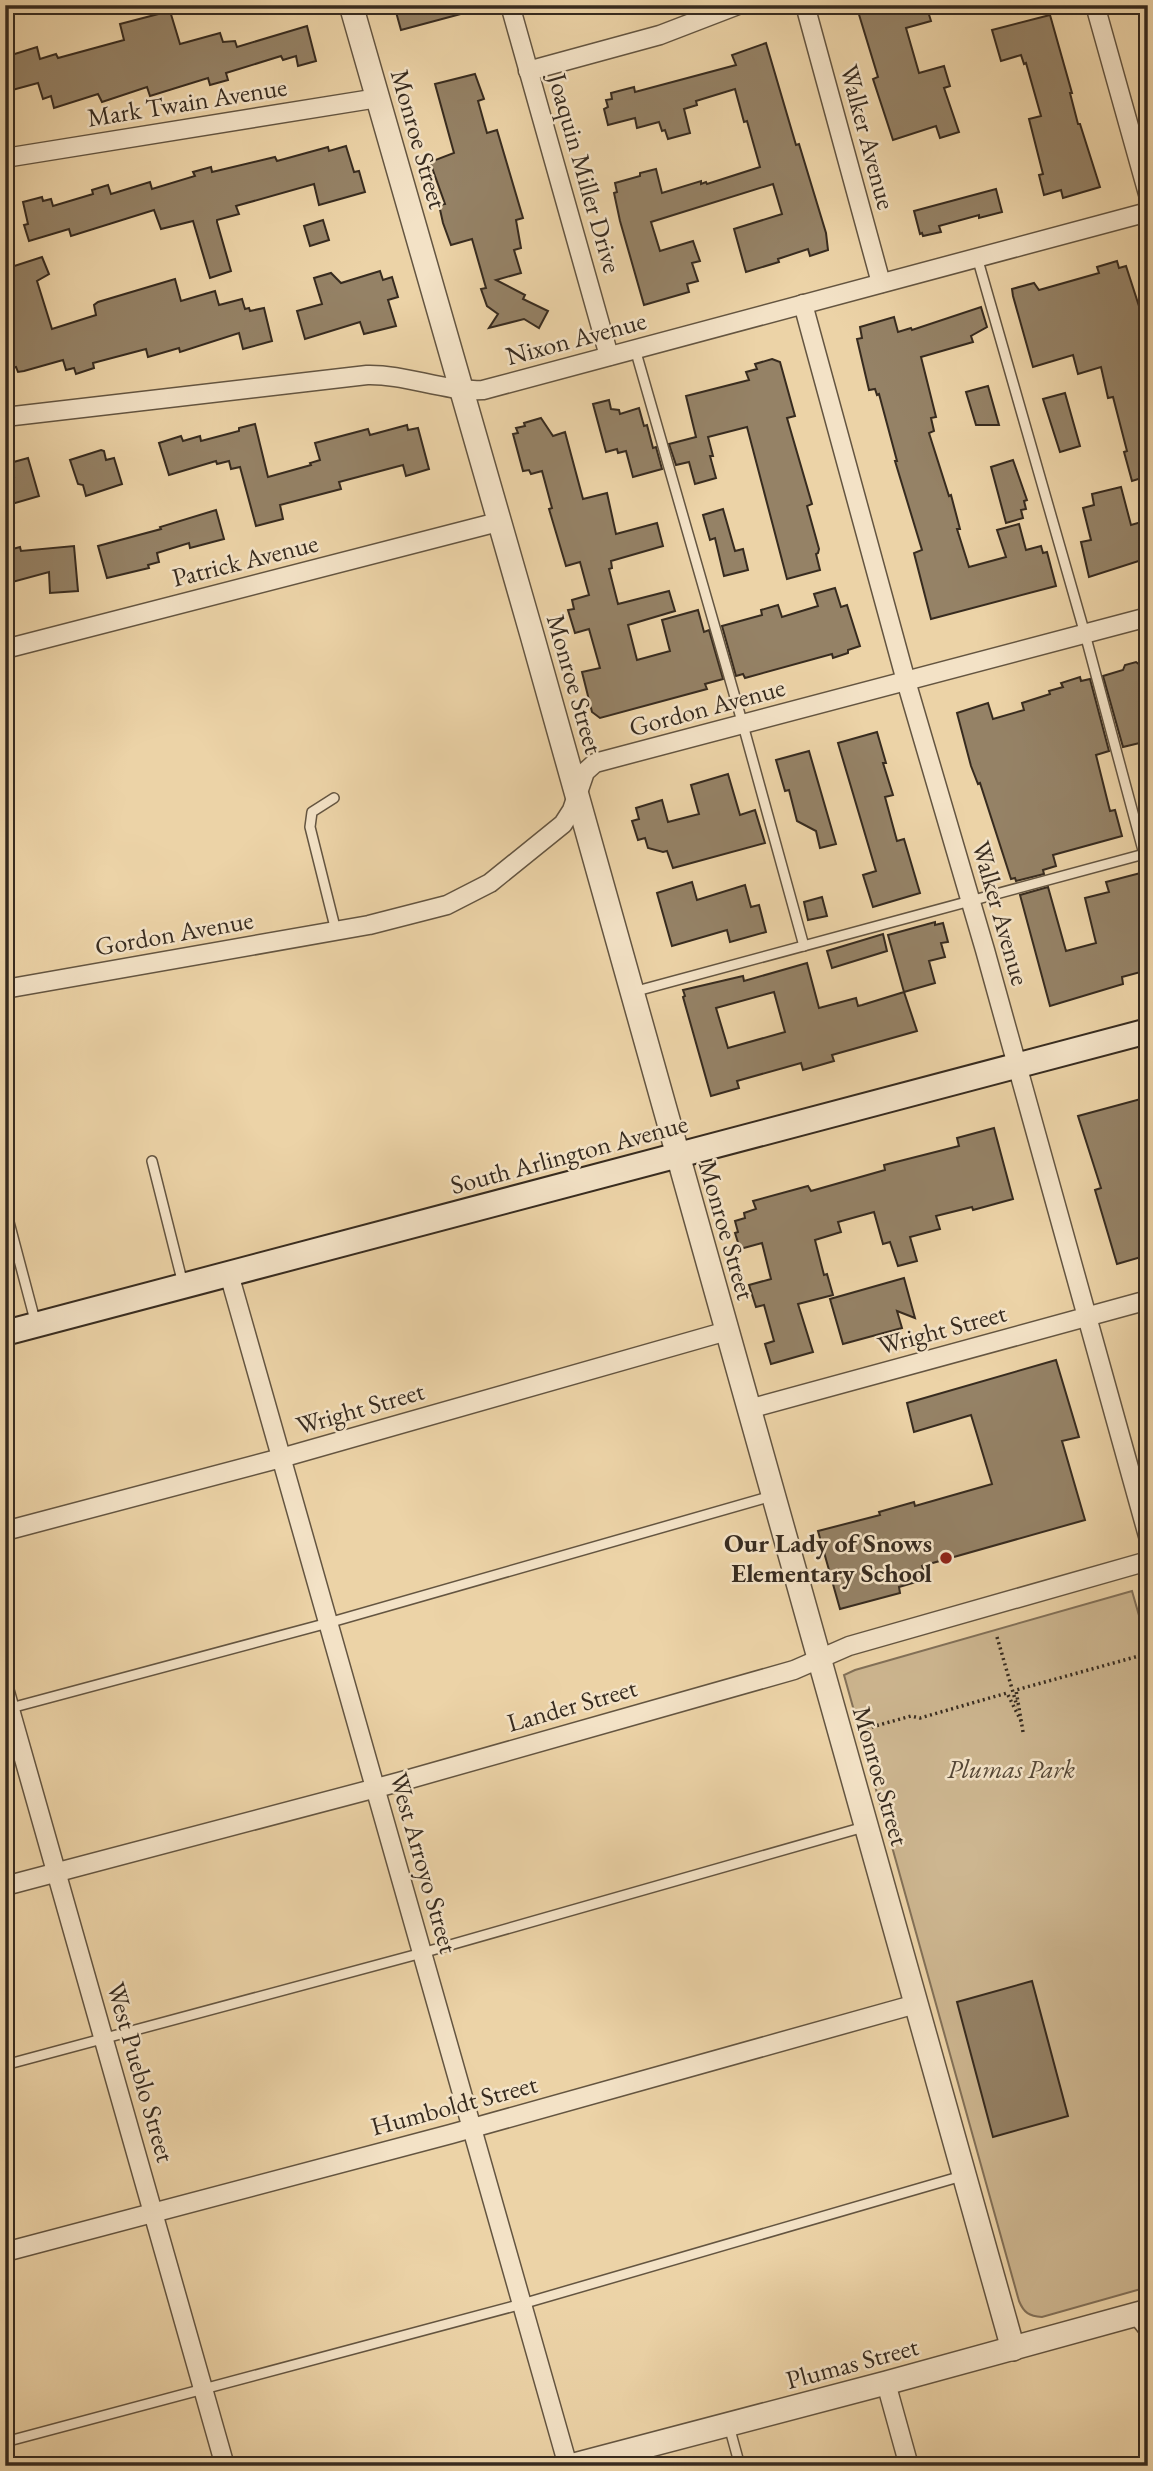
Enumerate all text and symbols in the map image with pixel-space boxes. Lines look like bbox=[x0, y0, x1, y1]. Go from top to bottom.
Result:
street label: Walker Avenue bbox=[832, 61, 904, 213]
street label: Monroe Street bbox=[383, 65, 455, 213]
street label: Joaquin Miller Drive bbox=[540, 67, 630, 277]
street label: Mark Twain Avenue bbox=[85, 69, 289, 135]
street label: Nixon Avenue bbox=[502, 303, 650, 373]
street label: Patrick Avenue bbox=[168, 525, 322, 595]
street label: Monroe Street bbox=[539, 610, 611, 758]
street label: Gordon Avenue bbox=[625, 670, 789, 744]
street label: Walker Avenue bbox=[964, 837, 1038, 989]
street label: Gordon Avenue bbox=[92, 902, 256, 964]
street label: South Arlington Avenue bbox=[447, 1106, 691, 1202]
street label: Monroe Street bbox=[691, 1156, 763, 1304]
street label: Wright Street bbox=[874, 1296, 1010, 1362]
street label: Wright Street bbox=[292, 1374, 428, 1442]
place label: Our Lady of Snows Elementary School bbox=[724, 1526, 932, 1590]
marker: Our Lady of Snows Elementary School bbox=[938, 1550, 954, 1566]
street label: Lander Street bbox=[503, 1670, 641, 1740]
street label: Monroe Street bbox=[845, 1702, 917, 1850]
park label: Plumas Park bbox=[947, 1752, 1075, 1786]
street label: West Arroyo Street bbox=[382, 1769, 466, 1957]
street label: West Pueblo Street bbox=[99, 1978, 183, 2166]
street label: Humboldt Street bbox=[367, 2066, 541, 2144]
street label: Plumas Street bbox=[782, 2329, 922, 2397]

